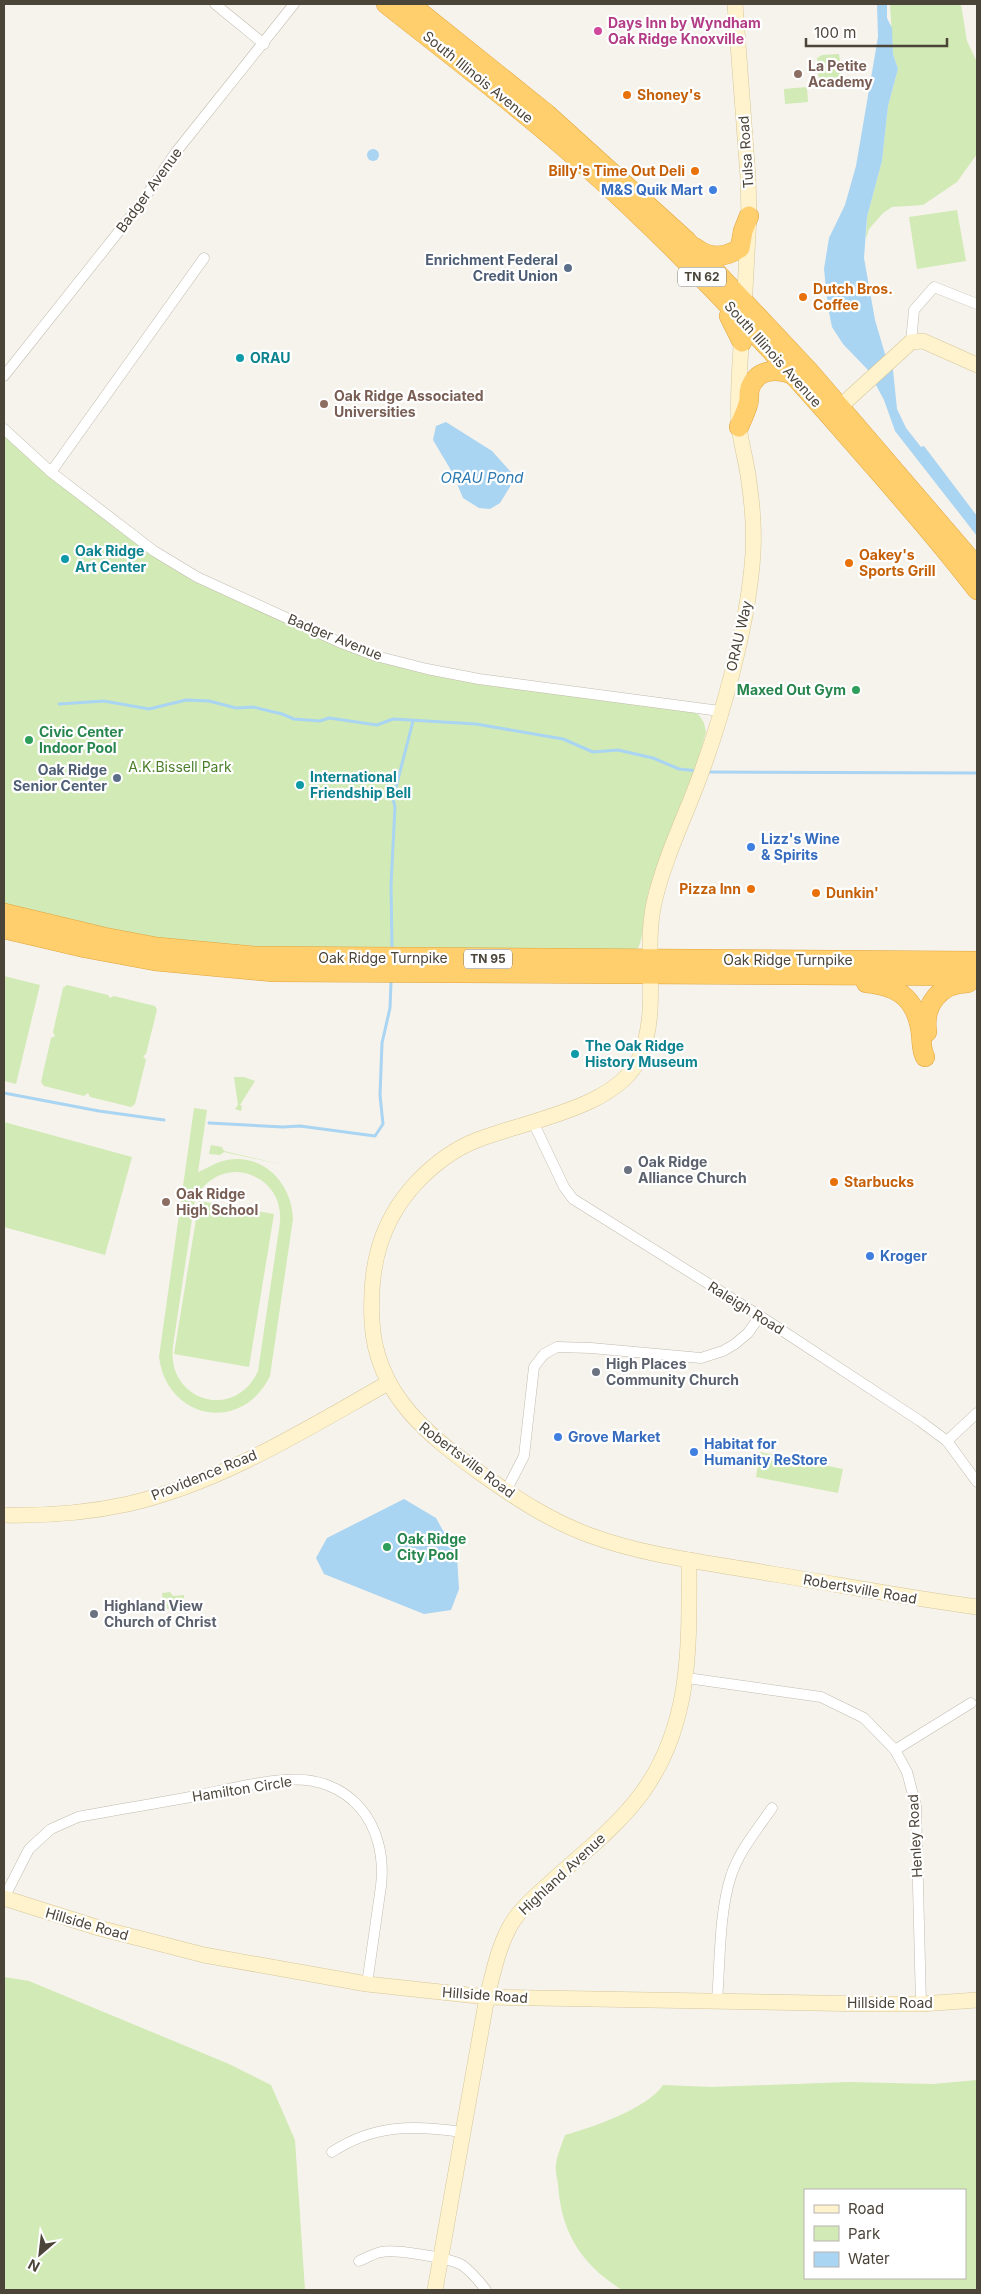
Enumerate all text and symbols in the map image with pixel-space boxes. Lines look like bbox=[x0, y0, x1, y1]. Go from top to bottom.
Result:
place label: Days Inn by Wyndham Oak Ridge Knoxville bbox=[608, 14, 761, 47]
scale bar bbox=[806, 15, 947, 47]
text: 100 m bbox=[814, 23, 856, 42]
marker: Days Inn by Wyndham Oak Ridge Knoxville bbox=[592, 25, 604, 37]
street label: South Illinois Avenue bbox=[420, 27, 537, 126]
place label: La Petite Academy bbox=[808, 57, 873, 90]
marker: La Petite Academy bbox=[792, 68, 804, 80]
place label: Shoney's bbox=[637, 86, 701, 103]
marker: Shoney's bbox=[621, 89, 633, 101]
street label: Tulsa Road bbox=[734, 115, 757, 189]
street label: Badger Avenue bbox=[112, 144, 185, 235]
place label: Billy's Time Out Deli bbox=[548, 162, 685, 179]
marker: Billy's Time Out Deli bbox=[689, 165, 701, 177]
place label: M&S Quik Mart bbox=[601, 181, 703, 198]
marker: M&S Quik Mart bbox=[707, 184, 719, 196]
place label: Enrichment Federal Credit Union bbox=[425, 251, 558, 284]
marker: Enrichment Federal Credit Union bbox=[562, 262, 574, 274]
road number: TN 62 bbox=[678, 268, 726, 286]
place label: Dutch Bros. Coffee bbox=[813, 280, 893, 313]
marker: Dutch Bros. Coffee bbox=[797, 291, 809, 303]
street label: South Illinois Avenue bbox=[721, 297, 826, 410]
place label: ORAU bbox=[250, 349, 290, 366]
marker: ORAU bbox=[234, 352, 246, 364]
place label: Oak Ridge Associated Universities bbox=[334, 387, 484, 420]
marker: Oak Ridge Associated Universities bbox=[318, 398, 330, 410]
water label: ORAU Pond bbox=[440, 468, 524, 487]
place label: Oak Ridge Art Center bbox=[75, 542, 147, 575]
place label: Oakey's Sports Grill bbox=[859, 546, 935, 579]
marker: Oak Ridge Art Center bbox=[59, 553, 71, 565]
marker: Oakey's Sports Grill bbox=[843, 557, 855, 569]
street label: ORAU Way bbox=[722, 599, 755, 673]
street label: Badger Avenue bbox=[285, 610, 385, 663]
place label: Maxed Out Gym bbox=[737, 681, 846, 698]
marker: Maxed Out Gym bbox=[850, 684, 862, 696]
place label: Civic Center Indoor Pool bbox=[39, 723, 124, 756]
marker: Civic Center Indoor Pool bbox=[23, 734, 35, 746]
park label: A.K.Bissell Park bbox=[128, 758, 232, 775]
place label: Oak Ridge Senior Center bbox=[13, 761, 107, 794]
place label: International Friendship Bell bbox=[310, 768, 411, 801]
marker: Oak Ridge Senior Center bbox=[111, 772, 123, 784]
marker: International Friendship Bell bbox=[294, 779, 306, 791]
place label: Lizz's Wine & Spirits bbox=[761, 830, 840, 863]
marker: Lizz's Wine & Spirits bbox=[745, 841, 757, 853]
place label: Pizza Inn bbox=[679, 880, 741, 897]
marker: Pizza Inn bbox=[745, 883, 757, 895]
place label: Dunkin' bbox=[826, 884, 879, 901]
marker: Dunkin' bbox=[810, 887, 822, 899]
street label: Oak Ridge Turnpike bbox=[318, 949, 448, 966]
road number: TN 95 bbox=[464, 950, 512, 969]
street label: Oak Ridge Turnpike bbox=[723, 951, 853, 968]
place label: The Oak Ridge History Museum bbox=[585, 1037, 698, 1070]
marker: The Oak Ridge History Museum bbox=[569, 1048, 581, 1060]
place label: Oak Ridge Alliance Church bbox=[638, 1153, 747, 1186]
marker: Oak Ridge Alliance Church bbox=[622, 1164, 634, 1176]
place label: Starbucks bbox=[844, 1173, 914, 1190]
marker: Starbucks bbox=[828, 1176, 840, 1188]
place label: Oak Ridge High School bbox=[176, 1185, 258, 1218]
marker: Oak Ridge High School bbox=[160, 1196, 172, 1208]
place label: Kroger bbox=[880, 1247, 927, 1264]
marker: Kroger bbox=[864, 1250, 876, 1262]
street label: Raleigh Road bbox=[705, 1277, 787, 1338]
place label: High Places Community Church bbox=[606, 1355, 739, 1388]
marker: High Places Community Church bbox=[590, 1366, 602, 1378]
street label: Robertsville Road bbox=[416, 1418, 518, 1501]
place label: Grove Market bbox=[568, 1428, 660, 1445]
marker: Grove Market bbox=[552, 1431, 564, 1443]
place label: Habitat for Humanity ReStore bbox=[704, 1435, 828, 1468]
street label: Providence Road bbox=[149, 1446, 259, 1503]
marker: Habitat for Humanity ReStore bbox=[688, 1446, 700, 1458]
place label: Oak Ridge City Pool bbox=[397, 1530, 466, 1563]
marker: Oak Ridge City Pool bbox=[381, 1541, 393, 1553]
street label: Robertsville Road bbox=[802, 1570, 918, 1607]
place label: Highland View Church of Christ bbox=[104, 1597, 217, 1630]
marker: Highland View Church of Christ bbox=[88, 1608, 100, 1620]
street label: Hamilton Circle bbox=[191, 1772, 293, 1805]
street label: Henley Road bbox=[904, 1794, 925, 1878]
street label: Highland Avenue bbox=[515, 1829, 608, 1918]
street label: Hillside Road bbox=[44, 1904, 131, 1944]
street label: Hillside Road bbox=[442, 1983, 528, 2006]
street label: Hillside Road bbox=[847, 1994, 933, 2011]
legend bbox=[804, 2189, 966, 2279]
text: Road bbox=[848, 2199, 884, 2218]
text: Park bbox=[848, 2224, 881, 2243]
north arrow bbox=[15, 2229, 65, 2279]
text: Water bbox=[848, 2249, 890, 2268]
text: N bbox=[25, 2256, 42, 2276]

